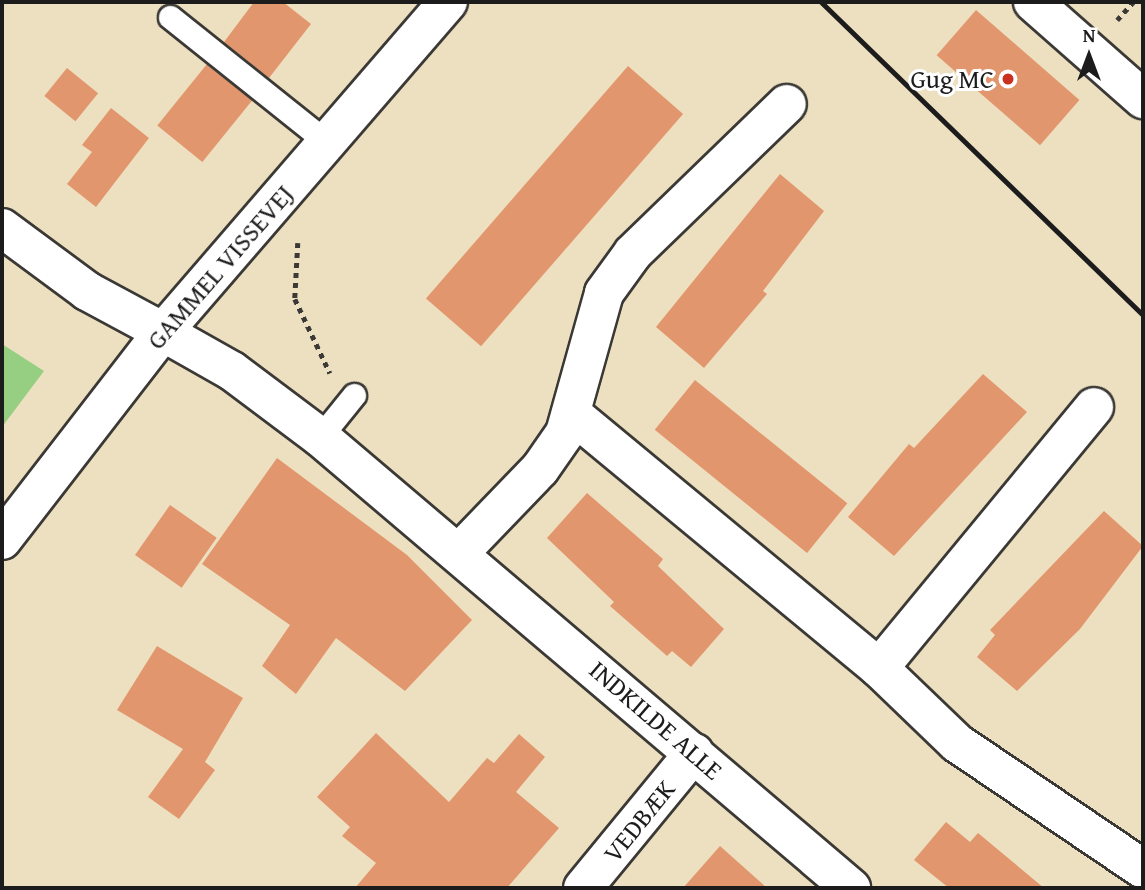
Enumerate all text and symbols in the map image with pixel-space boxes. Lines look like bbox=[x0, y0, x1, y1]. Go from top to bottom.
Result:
north arrow bbox=[1054, 21, 1124, 91]
text: N bbox=[1083, 21, 1095, 49]
place label: Gug MC bbox=[911, 63, 994, 95]
marker: Gug MC bbox=[1000, 71, 1016, 87]
street label: GAMMEL VISSEVEJ bbox=[140, 179, 300, 355]
street label: INDKILDE ALLE bbox=[583, 654, 729, 786]
street label: VEDBÆK bbox=[596, 774, 682, 868]

